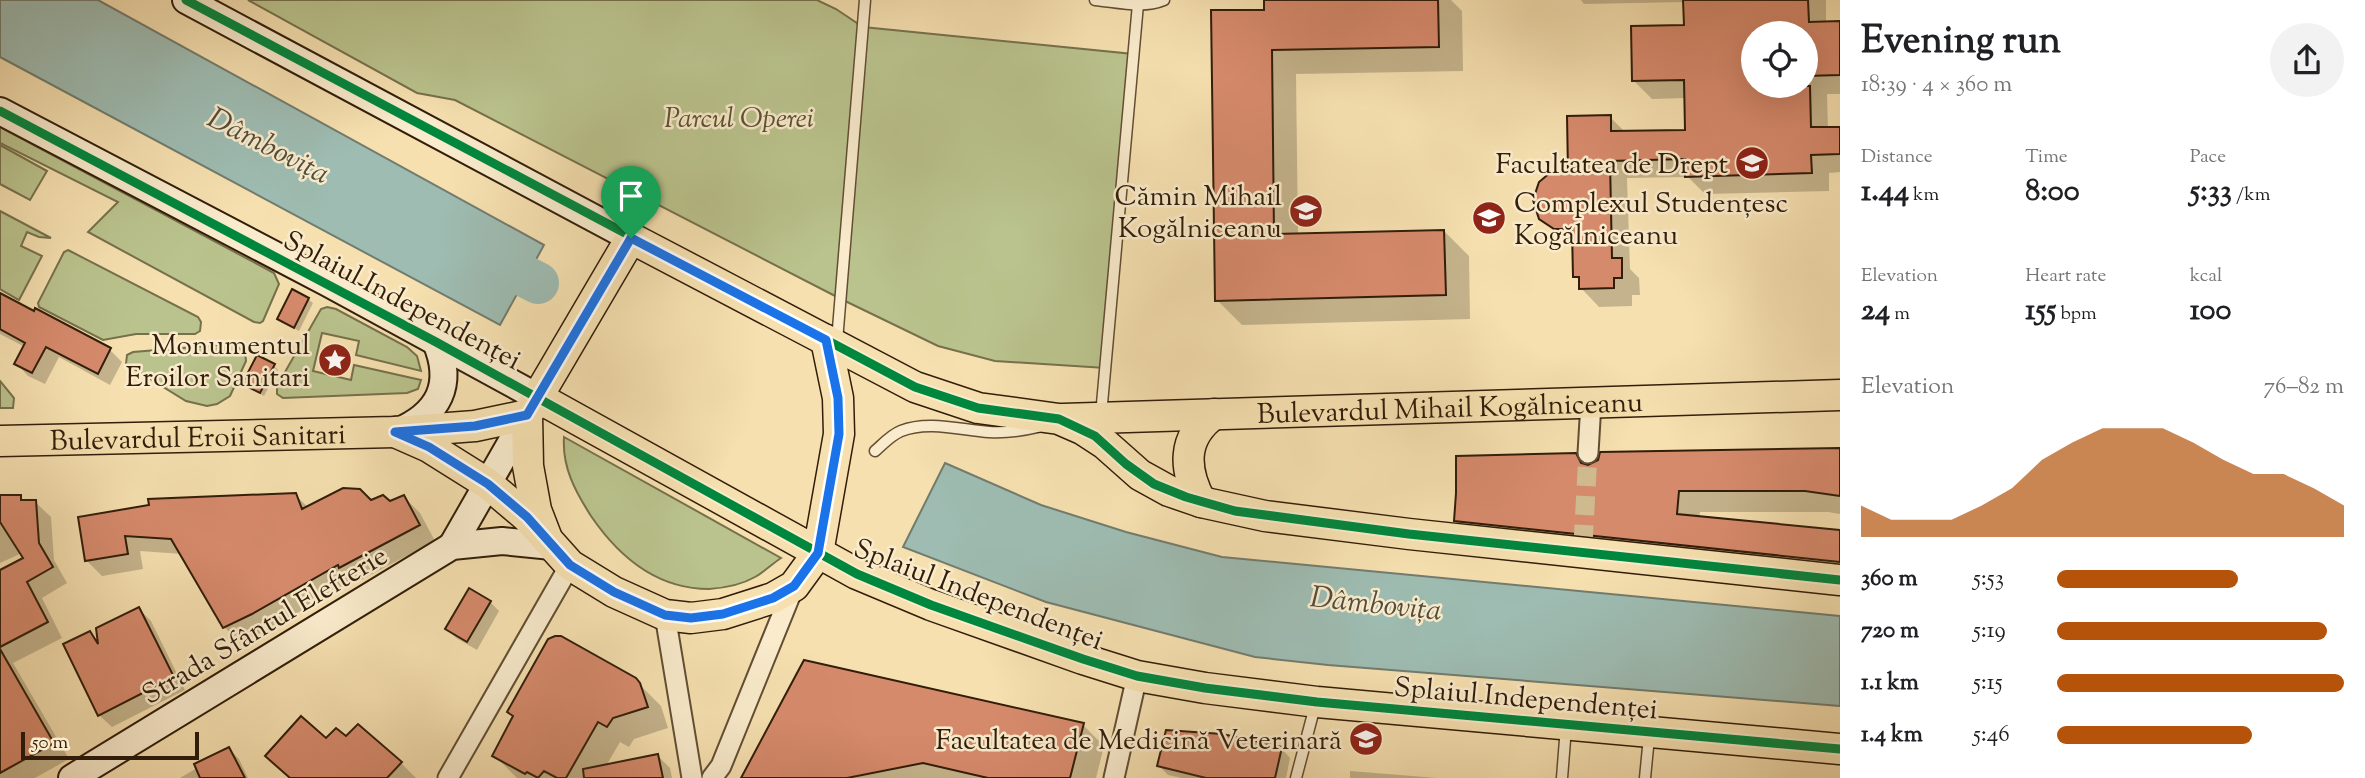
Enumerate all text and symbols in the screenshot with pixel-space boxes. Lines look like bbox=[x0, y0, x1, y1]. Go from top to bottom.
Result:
text: Evening run bbox=[1861, 16, 2061, 70]
map controls bbox=[1741, 21, 1818, 98]
button: locate bbox=[1741, 21, 1818, 98]
button: share bbox=[2270, 23, 2344, 97]
text: 18:39 · 4 × 360 m bbox=[1861, 69, 2012, 102]
water label: Dâmbovița bbox=[199, 98, 337, 196]
park label: Parcul Operei bbox=[664, 100, 814, 140]
school or university icon: Facultatea de Drept bbox=[1733, 144, 1771, 182]
text: Distance bbox=[1861, 144, 1933, 171]
text: Time bbox=[2025, 144, 2068, 171]
text: Pace bbox=[2190, 144, 2226, 171]
place label: Facultatea de Drept bbox=[1495, 146, 1728, 186]
pin bbox=[601, 166, 661, 238]
text: 1.44 bbox=[1861, 171, 1909, 214]
text: 8:00 bbox=[2025, 171, 2080, 214]
text: 5:33 bbox=[2190, 171, 2232, 214]
icon: arrive bbox=[612, 177, 650, 215]
place label: Cămin Mihail Kogălniceanu bbox=[1115, 178, 1282, 250]
text: km bbox=[1909, 182, 1939, 209]
text: /km bbox=[2232, 182, 2270, 209]
place label: Complexul Studențesc Kogălniceanu bbox=[1514, 185, 1788, 257]
school or university icon: Cămin Mihail Kogălniceanu bbox=[1287, 192, 1325, 230]
school or university icon: Complexul Studențesc Kogălniceanu bbox=[1470, 199, 1508, 237]
street label: Splaiul Independenței bbox=[275, 222, 528, 381]
text: Elevation bbox=[1861, 263, 1938, 290]
text: Heart rate bbox=[2025, 263, 2106, 290]
text: kcal bbox=[2190, 263, 2222, 290]
text: 24 bbox=[1861, 290, 1890, 333]
text: 155 bbox=[2025, 290, 2056, 333]
text: 100 bbox=[2190, 290, 2231, 333]
text: m bbox=[1890, 301, 1910, 328]
text: bpm bbox=[2056, 301, 2097, 328]
place label: Monumentul Eroilor Sanitari bbox=[126, 327, 310, 399]
place icon: Monumentul Eroilor Sanitari bbox=[316, 341, 354, 379]
text: Elevation bbox=[1861, 371, 1954, 404]
text: 76–82 m bbox=[2264, 371, 2344, 404]
street label: Bulevardul Mihail Kogălniceanu bbox=[1256, 384, 1644, 436]
street label: Bulevardul Eroii Sanitari bbox=[49, 416, 347, 463]
street label: Splaiul Independenței bbox=[847, 530, 1109, 662]
street label: Strada Sfântul Elefterie bbox=[135, 537, 396, 716]
text: 360 m bbox=[1861, 563, 1918, 596]
text: 5:53 bbox=[1973, 563, 2004, 596]
water label: Dâmbovița bbox=[1308, 577, 1444, 634]
text: 720 m bbox=[1861, 615, 1919, 648]
text: 5:19 bbox=[1973, 615, 2006, 648]
text: 1.1 km bbox=[1861, 667, 1919, 700]
text: 5:15 bbox=[1973, 667, 2003, 700]
street label: Splaiul Independenței bbox=[1392, 669, 1659, 731]
text: 1.4 km bbox=[1861, 719, 1923, 752]
text: 5:46 bbox=[1973, 719, 2010, 752]
school or university icon: Facultatea de Medicină Veterinară bbox=[1347, 720, 1385, 758]
place label: Facultatea de Medicină Veterinară bbox=[935, 722, 1342, 762]
scale bar bbox=[21, 729, 200, 761]
text: 50 m bbox=[32, 730, 68, 757]

